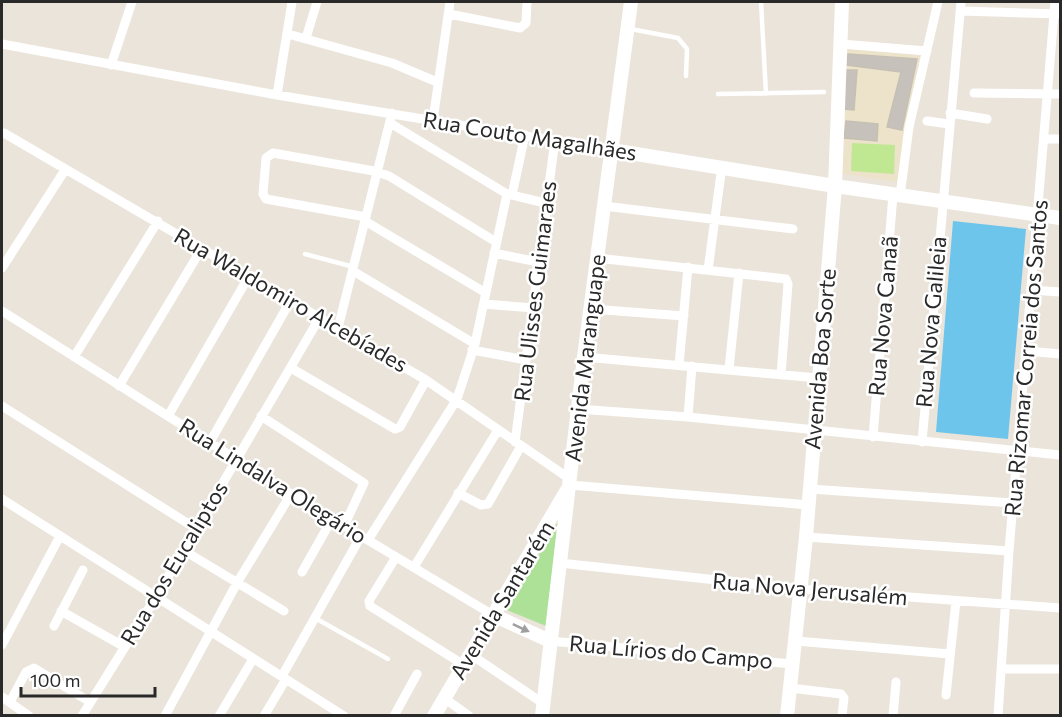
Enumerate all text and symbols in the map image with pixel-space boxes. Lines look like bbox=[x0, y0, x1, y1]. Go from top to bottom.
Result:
street label: Rua Couto Magalhães bbox=[421, 105, 639, 166]
street label: Rua Ulisses Guimaraes bbox=[508, 179, 561, 403]
street label: Rua Rizomar Correia dos Santos bbox=[998, 198, 1053, 517]
street label: Rua Waldomiro Alcebíades bbox=[170, 222, 413, 378]
street label: Rua Nova Canaã bbox=[862, 235, 903, 397]
street label: Rua Nova Galileia bbox=[910, 235, 951, 409]
street label: Avenida Maranguape bbox=[558, 253, 611, 463]
street label: Avenida Boa Sorte bbox=[798, 267, 841, 451]
street label: Rua Lindalva Olegário bbox=[175, 412, 372, 549]
street label: Rua dos Eucaliptos bbox=[114, 476, 233, 649]
street label: Avenida Santarém bbox=[444, 516, 560, 684]
street label: Rua Nova Jerusalém bbox=[711, 567, 909, 610]
one-way arrow bbox=[513, 624, 530, 633]
street label: Rua Lírios do Campo bbox=[568, 629, 774, 674]
scale bar bbox=[21, 660, 154, 698]
text: 100 m bbox=[30, 669, 80, 691]

